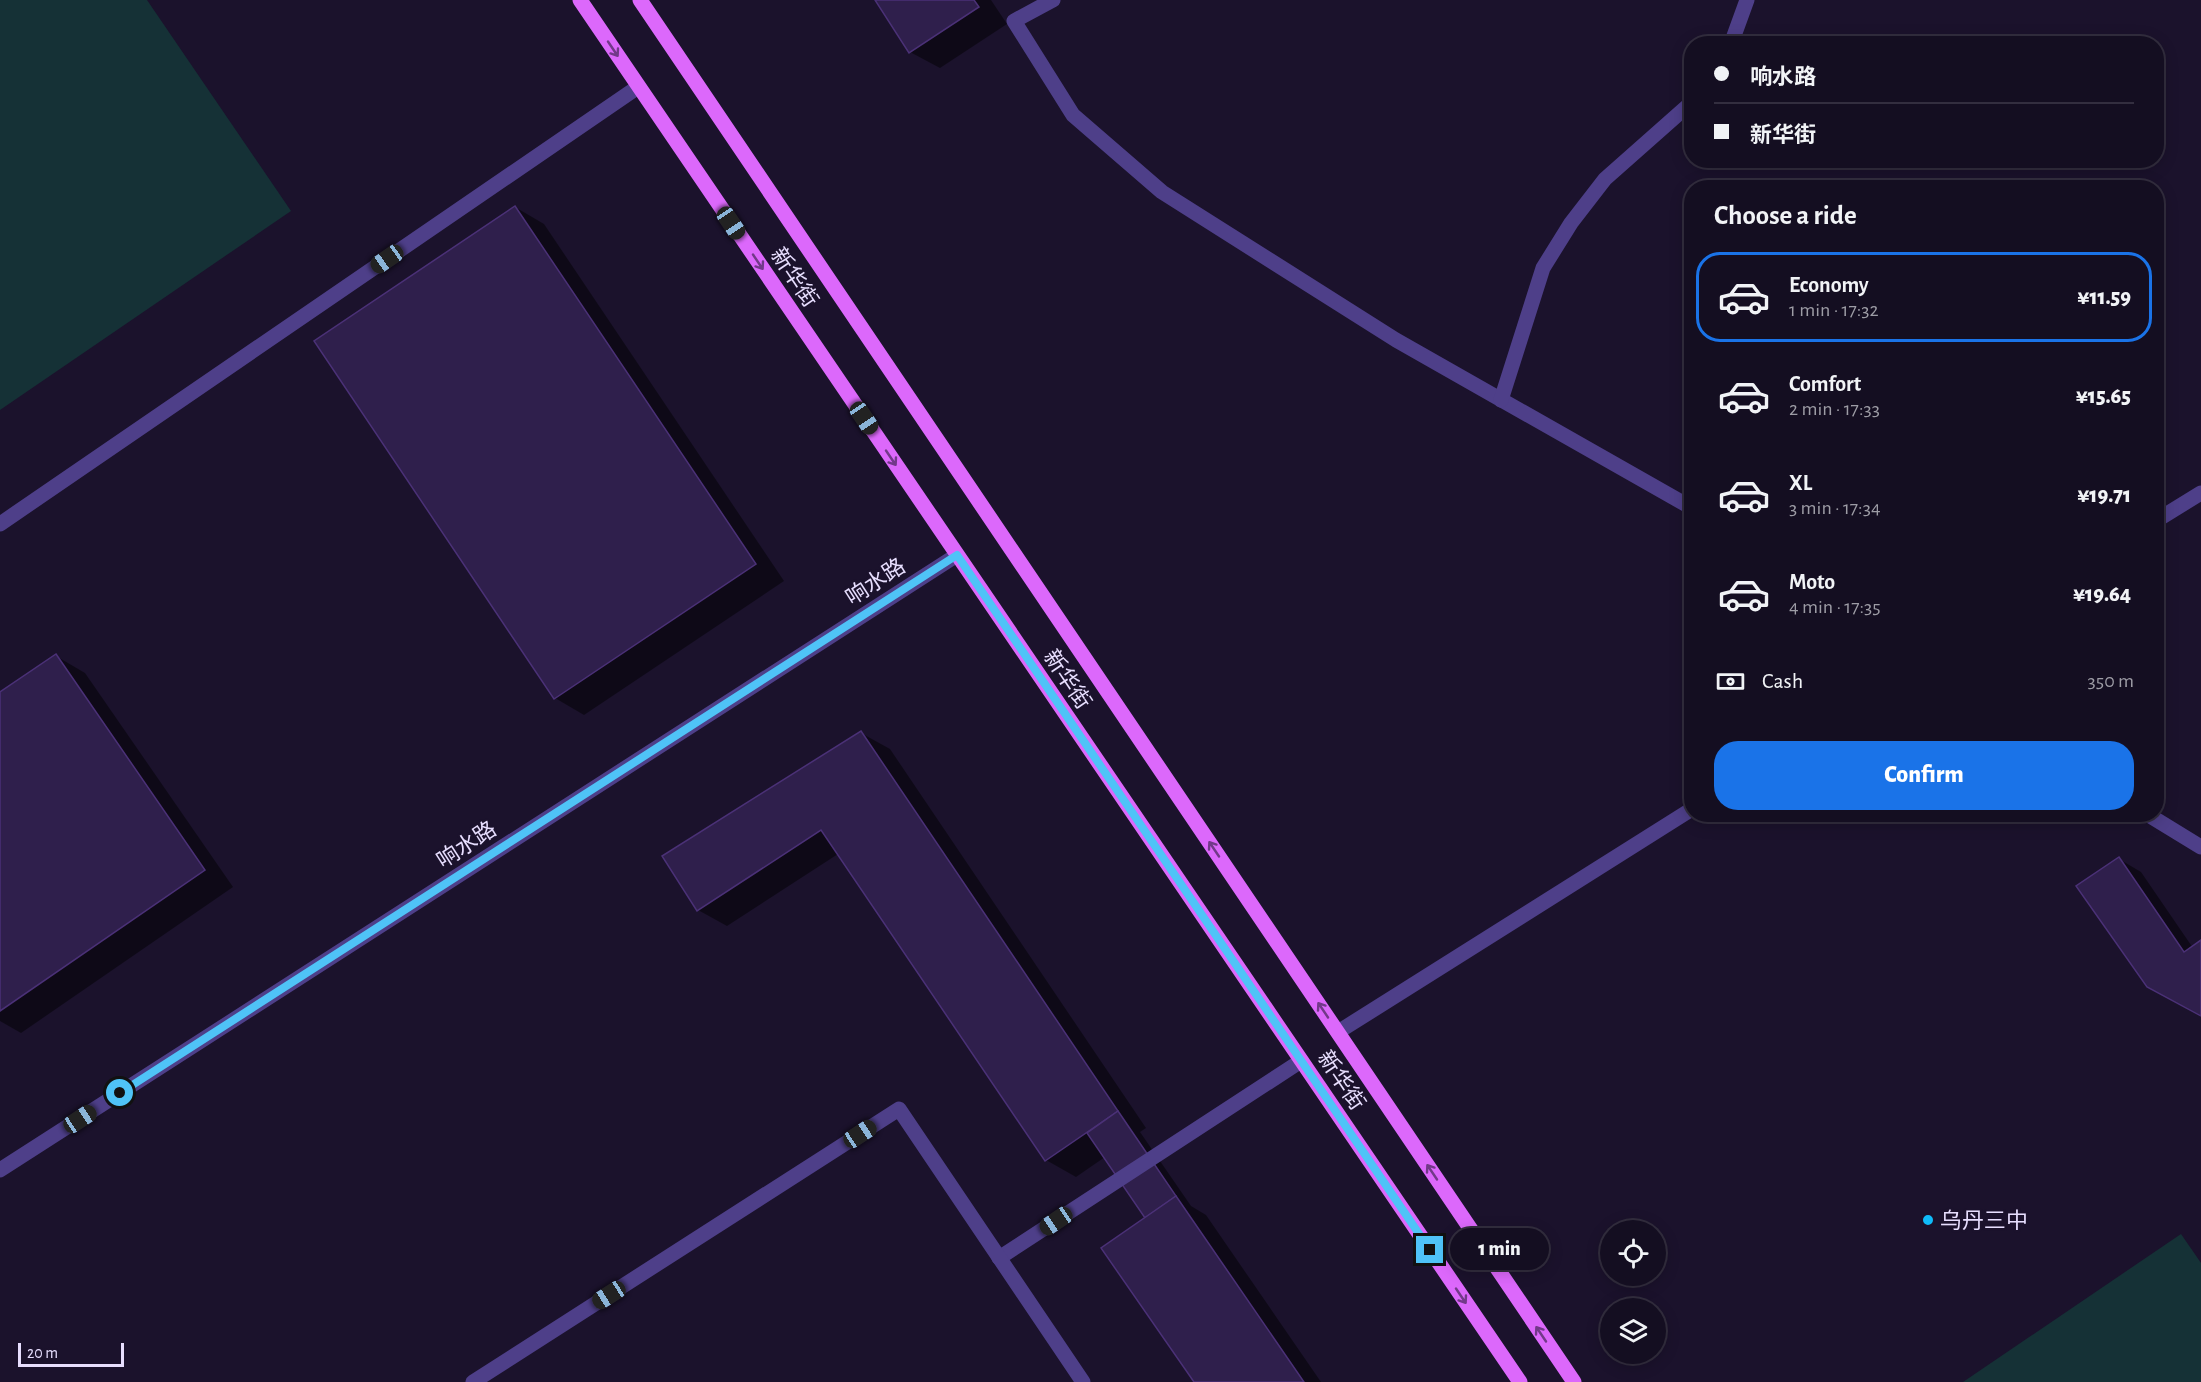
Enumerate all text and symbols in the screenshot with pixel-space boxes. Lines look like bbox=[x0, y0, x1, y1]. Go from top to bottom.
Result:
one-way arrow bbox=[606, 40, 619, 57]
text: 响水路 bbox=[1750, 66, 1816, 88]
text: 新华街 bbox=[1750, 124, 1816, 146]
text: Choose a ride bbox=[1714, 202, 1857, 229]
car bbox=[713, 203, 749, 243]
car bbox=[367, 241, 407, 277]
street label: 新华街 bbox=[767, 243, 823, 311]
one-way arrow bbox=[752, 253, 764, 270]
icon: car bbox=[1717, 270, 1771, 324]
text: Economy bbox=[1789, 274, 1869, 296]
text: ¥11.59 bbox=[2077, 286, 2131, 308]
text: 1 min · 17:32 bbox=[1789, 300, 1879, 320]
icon: car bbox=[1717, 369, 1771, 423]
text: Comfort bbox=[1789, 373, 1861, 395]
text: ¥15.65 bbox=[2076, 385, 2131, 407]
car bbox=[846, 398, 882, 438]
text: 2 min · 17:33 bbox=[1789, 399, 1880, 419]
one-way arrow bbox=[885, 449, 897, 466]
icon: car bbox=[1717, 468, 1771, 522]
text: XL bbox=[1789, 472, 1812, 494]
text: ¥19.71 bbox=[2077, 484, 2131, 506]
text: 3 min · 17:34 bbox=[1789, 498, 1881, 518]
street label: 响水路 bbox=[841, 554, 909, 609]
icon: car bbox=[1717, 567, 1771, 621]
text: Moto bbox=[1789, 571, 1835, 593]
text: ¥19.64 bbox=[2073, 583, 2131, 605]
text: 4 min · 17:35 bbox=[1789, 597, 1881, 617]
street label: 新华街 bbox=[1040, 645, 1096, 713]
icon: cash bbox=[1714, 665, 1747, 698]
text: Cash bbox=[1762, 670, 1803, 692]
text: 350 m bbox=[2088, 671, 2134, 691]
button: Confirm bbox=[1714, 741, 2134, 810]
street label: 响水路 bbox=[432, 817, 500, 872]
one-way arrow bbox=[1208, 841, 1220, 858]
one-way arrow bbox=[1317, 1003, 1329, 1019]
street label: 新华街 bbox=[1314, 1046, 1370, 1114]
route start bbox=[106, 1079, 133, 1106]
car bbox=[60, 1102, 100, 1136]
car bbox=[840, 1117, 880, 1151]
one-way arrow bbox=[1426, 1164, 1438, 1181]
car bbox=[1036, 1203, 1076, 1239]
place label: 乌丹三中 bbox=[1940, 1209, 2028, 1232]
marker: 乌丹三中 bbox=[1921, 1213, 1935, 1227]
map controls bbox=[1600, 1220, 1666, 1364]
button: locate bbox=[1600, 1220, 1666, 1286]
callout: 1 min bbox=[1451, 1229, 1550, 1271]
route end bbox=[1416, 1236, 1443, 1263]
text: 1 min bbox=[1478, 1239, 1521, 1259]
car bbox=[589, 1278, 629, 1312]
one-way arrow bbox=[1456, 1287, 1468, 1304]
button: layers bbox=[1600, 1298, 1666, 1364]
one-way arrow bbox=[1535, 1326, 1547, 1342]
scale bar bbox=[18, 1340, 124, 1368]
text: 20 m bbox=[27, 1345, 58, 1361]

